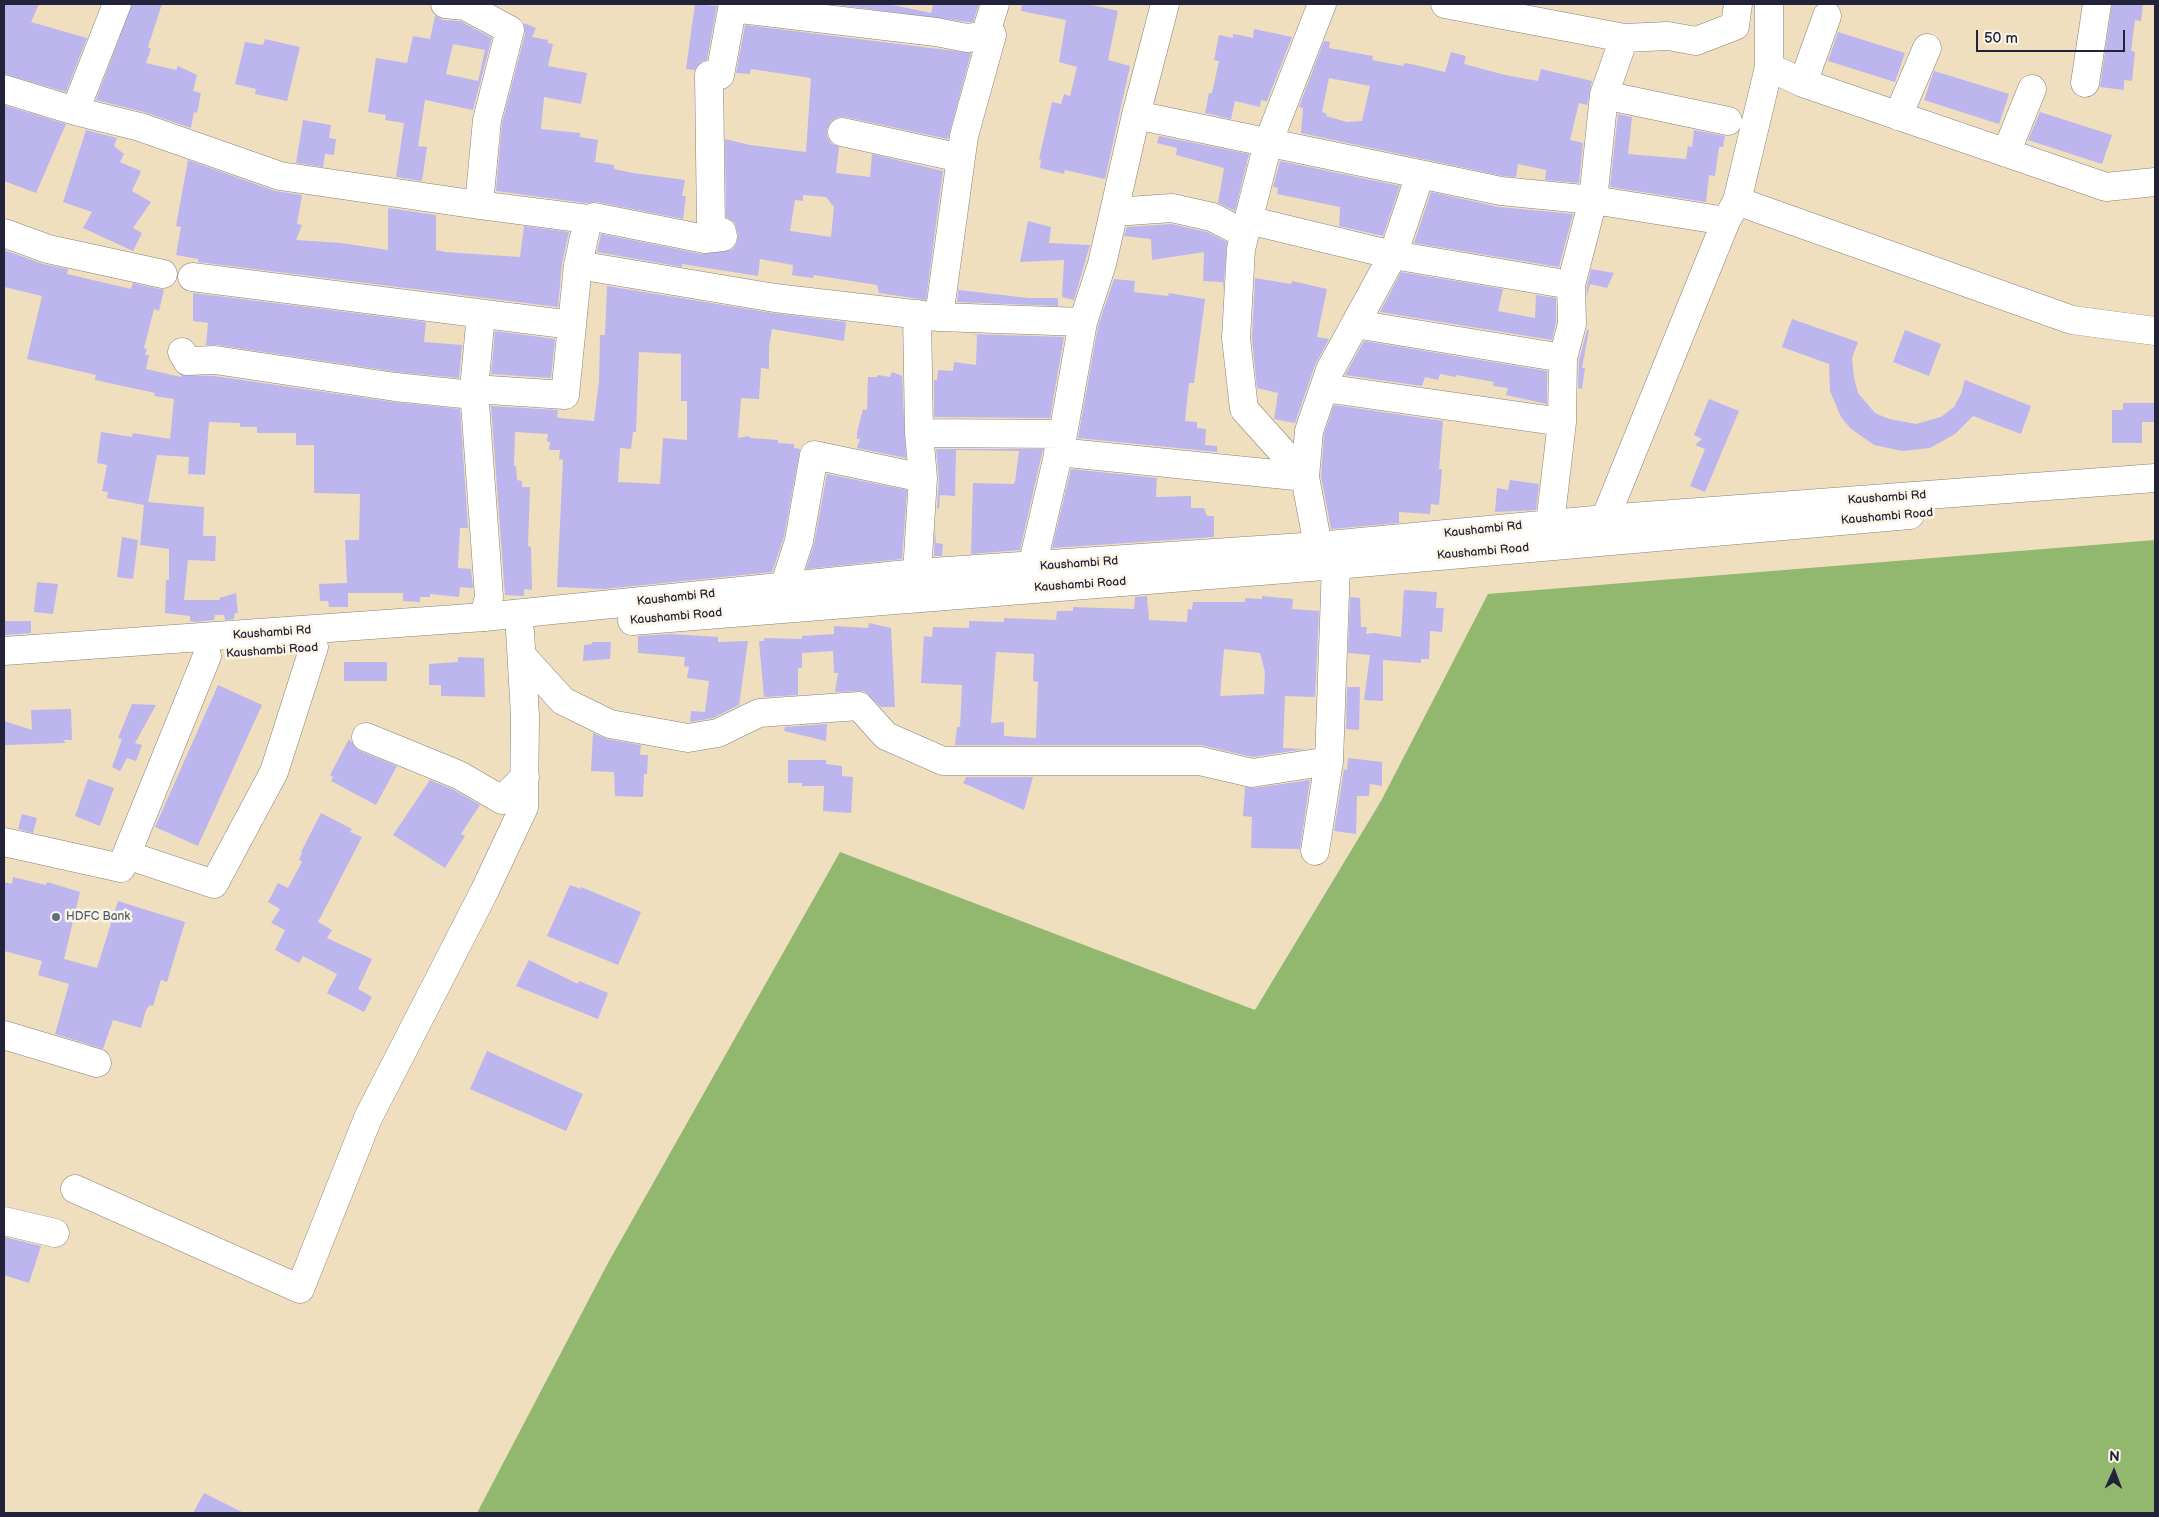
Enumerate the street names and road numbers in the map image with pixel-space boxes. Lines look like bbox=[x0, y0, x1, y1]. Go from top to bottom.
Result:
street label: Kaushambi Rd bbox=[1847, 488, 1927, 508]
street label: Kaushambi Road bbox=[1840, 506, 1934, 528]
street label: Kaushambi Rd bbox=[1443, 519, 1523, 541]
street label: Kaushambi Road bbox=[1436, 541, 1530, 563]
street label: Kaushambi Rd bbox=[1039, 554, 1119, 574]
street label: Kaushambi Road bbox=[1033, 575, 1127, 595]
street label: Kaushambi Rd bbox=[636, 587, 716, 609]
street label: Kaushambi Road bbox=[629, 606, 723, 628]
street label: Kaushambi Rd bbox=[232, 623, 312, 643]
street label: Kaushambi Road bbox=[225, 641, 319, 661]

